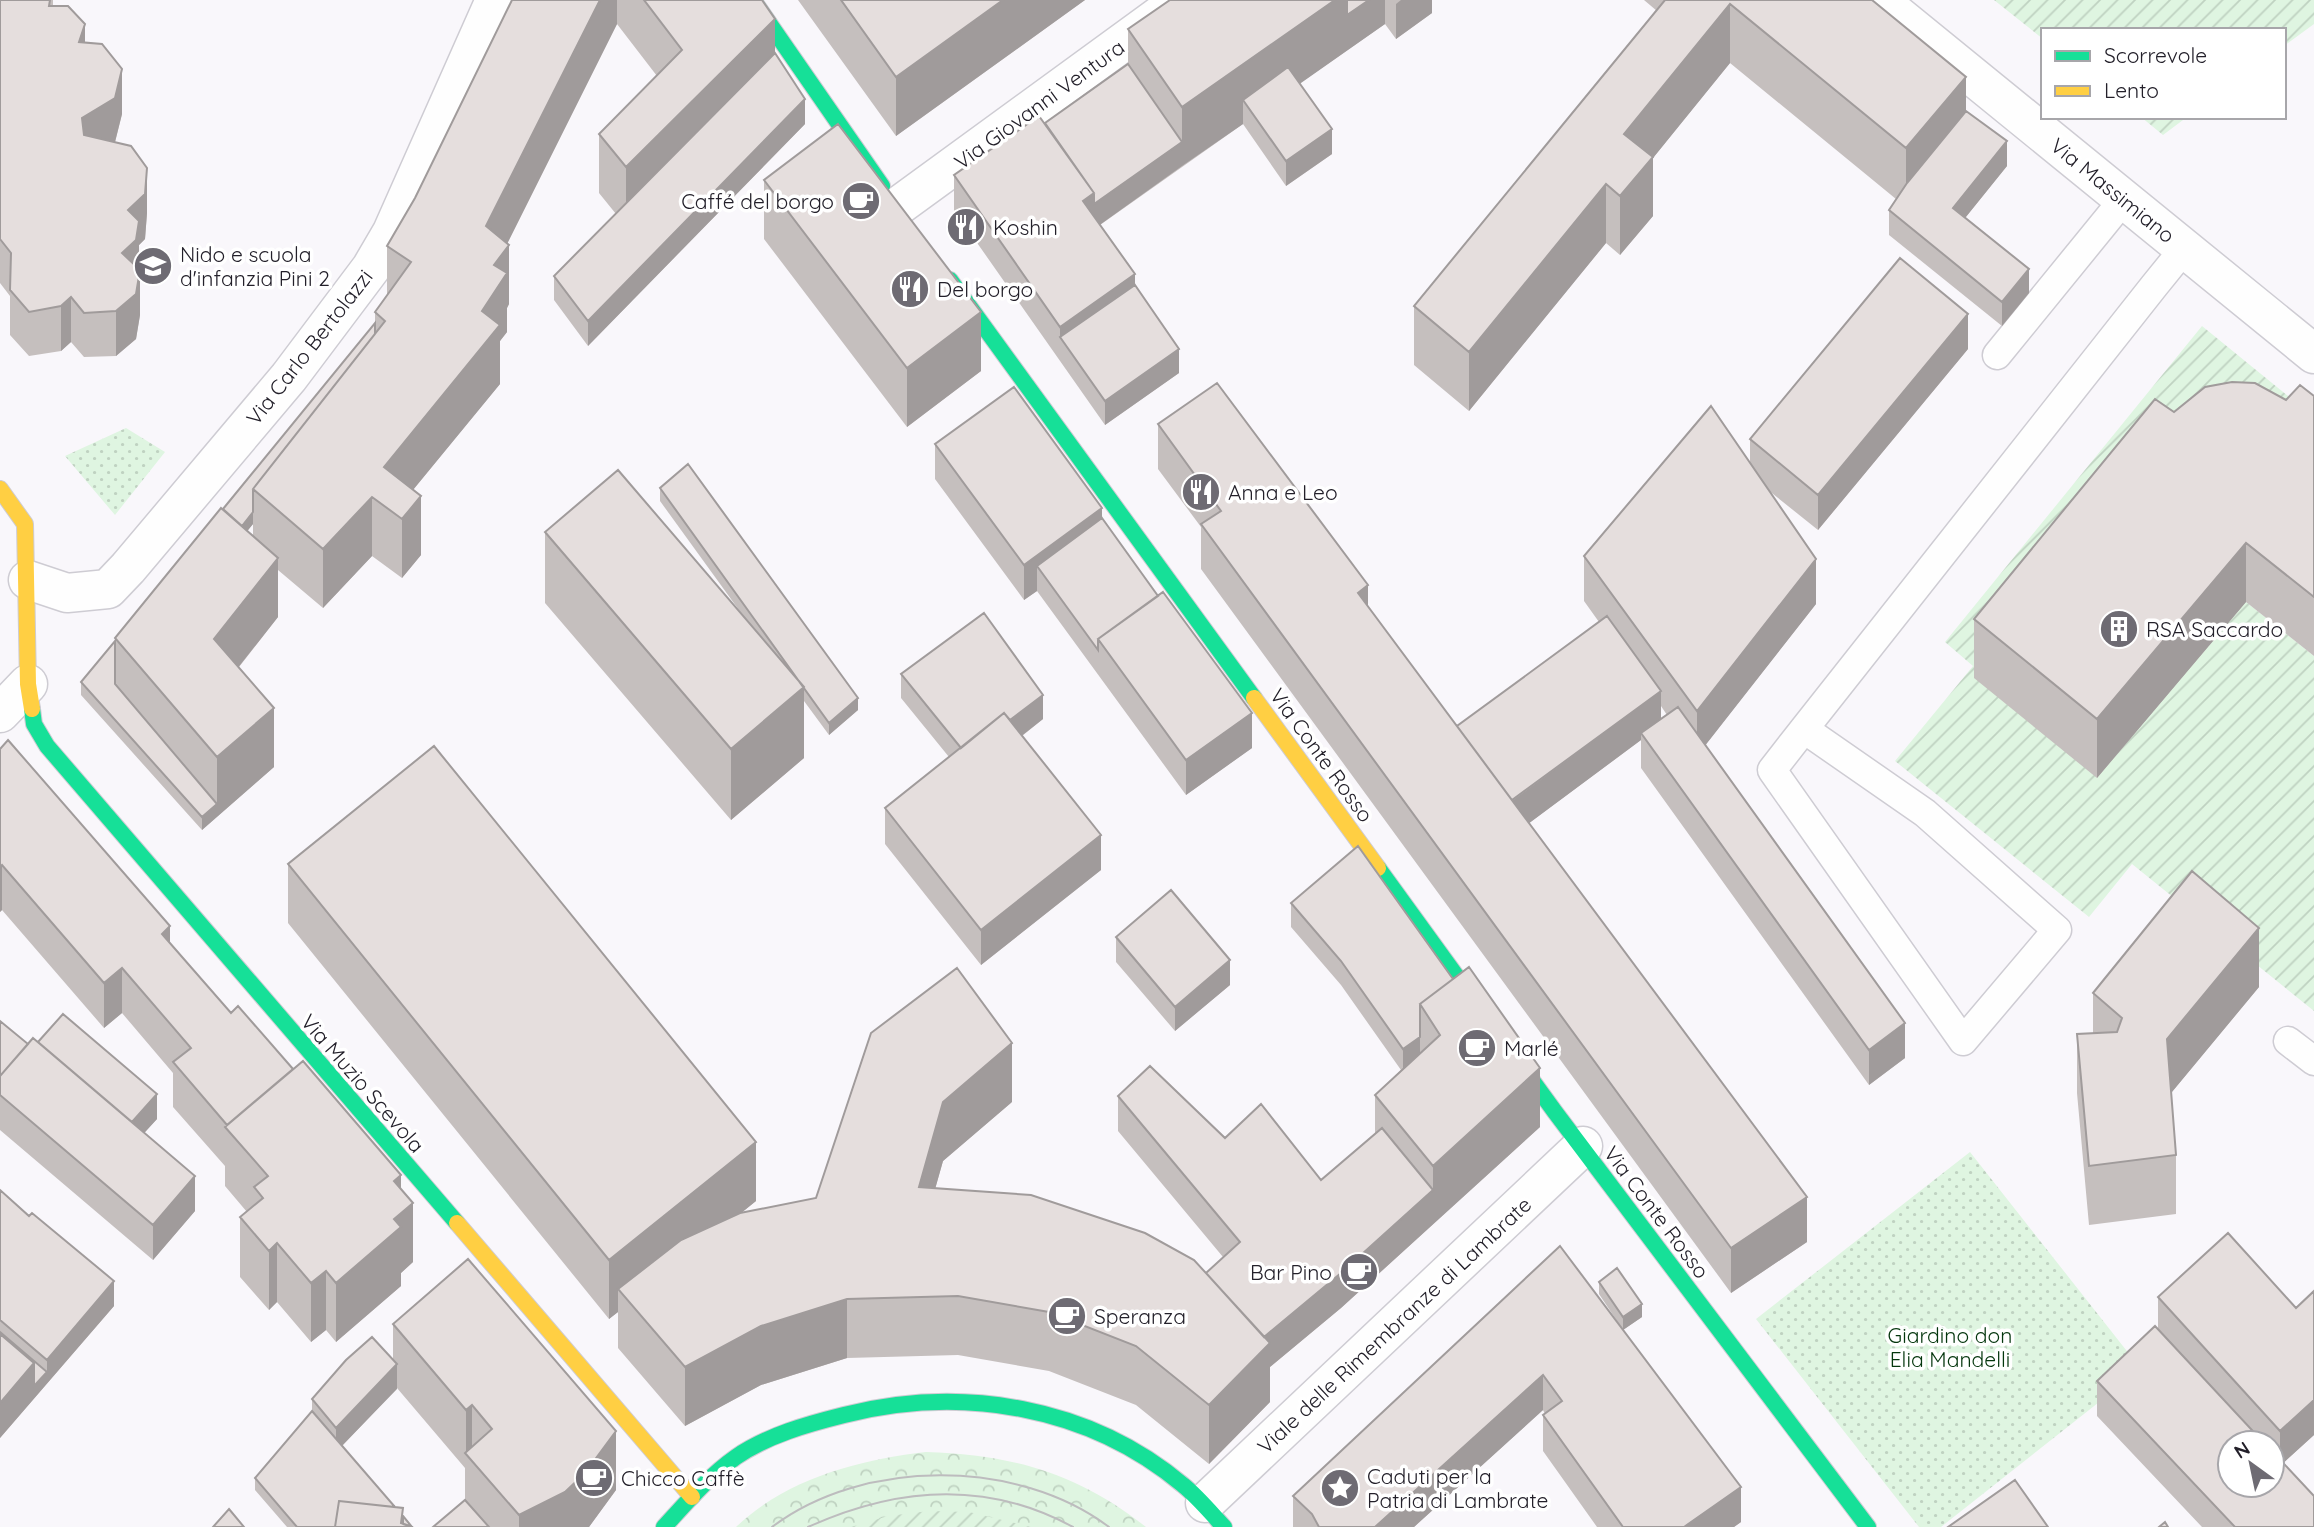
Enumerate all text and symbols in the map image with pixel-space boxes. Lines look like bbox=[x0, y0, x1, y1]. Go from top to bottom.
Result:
legend bbox=[2041, 28, 2286, 119]
street label: Via Giovanni Ventura bbox=[949, 34, 1129, 174]
text: Scorrevole bbox=[2104, 42, 2207, 68]
text: Lento bbox=[2104, 77, 2159, 103]
street label: Via Massimiano bbox=[2046, 132, 2180, 248]
cafe icon: Caffé del borgo bbox=[840, 180, 882, 222]
place label: Caffé del borgo bbox=[681, 188, 834, 214]
restaurant icon: Koshin bbox=[945, 206, 987, 248]
place label: Koshin bbox=[993, 214, 1058, 240]
place label: Nido e scuola d'infanzia Pini 2 bbox=[180, 241, 330, 291]
school or university icon: Nido e scuola d'infanzia Pini 2 bbox=[132, 245, 174, 287]
street label: Via Carlo Bertolazzi bbox=[240, 264, 378, 430]
restaurant icon: Del borgo bbox=[889, 268, 931, 310]
place label: Del borgo bbox=[937, 276, 1033, 302]
restaurant icon: Anna e Leo bbox=[1180, 471, 1222, 513]
place label: Anna e Leo bbox=[1228, 479, 1338, 505]
building icon: RSA Saccardo bbox=[2098, 608, 2140, 650]
place label: RSA Saccardo bbox=[2146, 616, 2283, 642]
street label: Via Conte Rosso bbox=[1265, 683, 1379, 827]
street label: Via Muzio Scevola bbox=[296, 1008, 430, 1158]
cafe icon: Marlé bbox=[1456, 1027, 1498, 1069]
place label: Marlé bbox=[1504, 1035, 1559, 1061]
street label: Via Conte Rosso bbox=[1599, 1141, 1715, 1283]
street label: Viale delle Rimembranze di Lambrate bbox=[1252, 1191, 1536, 1459]
cafe icon: Bar Pino bbox=[1338, 1251, 1380, 1293]
place label: Bar Pino bbox=[1250, 1259, 1332, 1285]
cafe icon: Speranza bbox=[1046, 1295, 1088, 1337]
place label: Speranza bbox=[1094, 1303, 1186, 1329]
park label: Giardino don Elia Mandelli bbox=[1888, 1322, 2012, 1372]
north arrow bbox=[2216, 1429, 2286, 1499]
text: N bbox=[2229, 1436, 2254, 1464]
cafe icon: Chicco Caffè bbox=[573, 1457, 615, 1499]
place label: Caduti per la Patria di Lambrate bbox=[1367, 1463, 1548, 1513]
place label: Chicco Caffè bbox=[621, 1465, 745, 1491]
place icon: Caduti per la Patria di Lambrate bbox=[1319, 1467, 1361, 1509]

